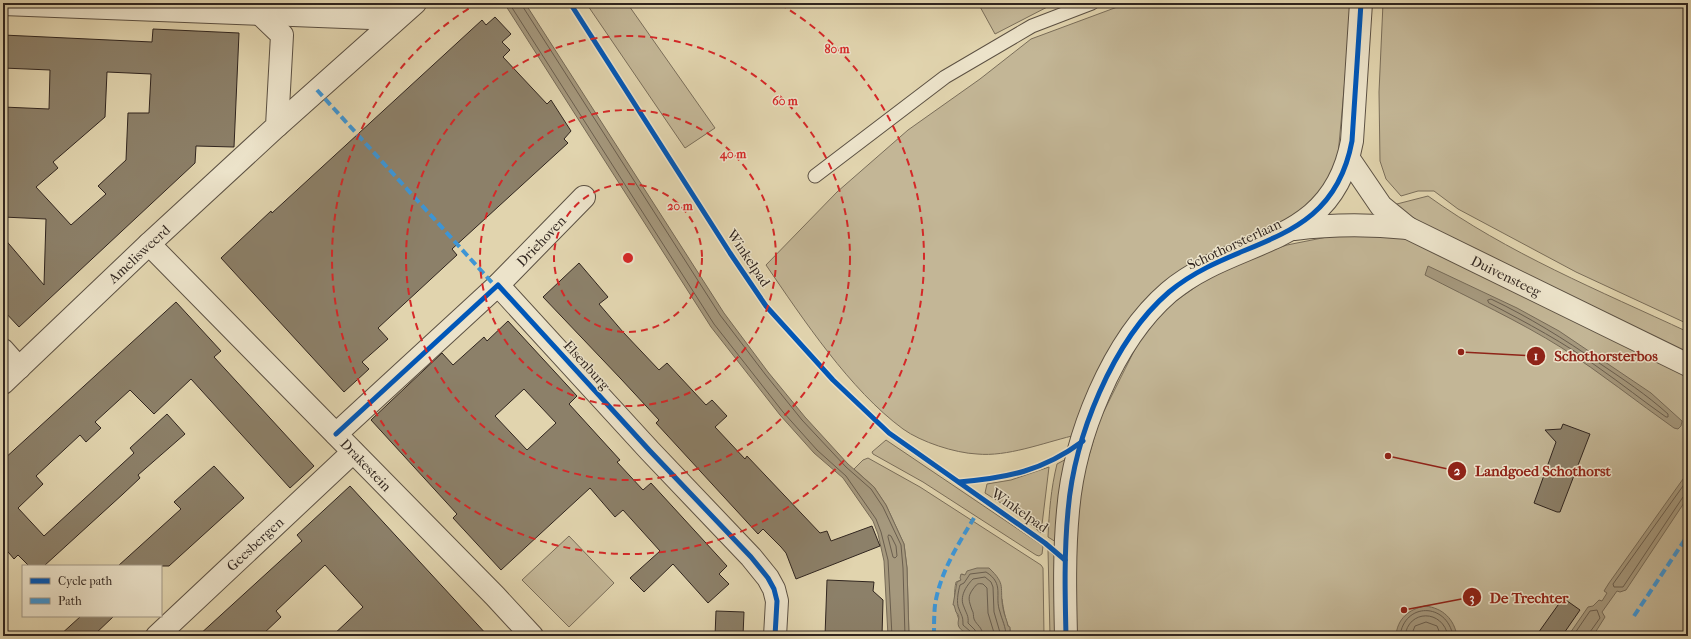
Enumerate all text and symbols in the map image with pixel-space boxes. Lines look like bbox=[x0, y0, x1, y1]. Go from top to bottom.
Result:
text: 80 m bbox=[824, 42, 851, 56]
text: 60 m bbox=[772, 94, 799, 108]
text: 40 m bbox=[719, 147, 747, 162]
text: 20 m bbox=[667, 199, 694, 213]
street label: Driehoven bbox=[513, 212, 570, 270]
street label: Schothorsterlaan bbox=[1184, 215, 1284, 274]
street label: Amelisweerd bbox=[104, 221, 174, 288]
street label: Winkelpad bbox=[723, 226, 774, 290]
centre of rings bbox=[621, 251, 635, 265]
street label: Duivensteeg bbox=[1468, 252, 1544, 301]
street label: Elsenburg bbox=[560, 337, 614, 394]
callout: Schothorsterbos bbox=[1526, 342, 1666, 369]
text: Schothorsterbos bbox=[1554, 347, 1658, 365]
text: 1 bbox=[1534, 349, 1538, 363]
street label: Drakestein bbox=[336, 436, 395, 495]
callout: Landgoed Schothorst bbox=[1447, 458, 1619, 485]
text: Landgoed Schothorst bbox=[1475, 462, 1612, 480]
text: 2 bbox=[1454, 464, 1461, 478]
street label: Winkelpad bbox=[987, 484, 1052, 536]
street label: Geesbergen bbox=[223, 514, 287, 575]
legend bbox=[22, 565, 162, 617]
text: Cycle path bbox=[58, 574, 113, 588]
callout: De Trechter bbox=[1462, 584, 1577, 611]
text: De Trechter bbox=[1490, 589, 1569, 607]
text: 3 bbox=[1470, 591, 1475, 606]
text: Path bbox=[58, 594, 82, 608]

